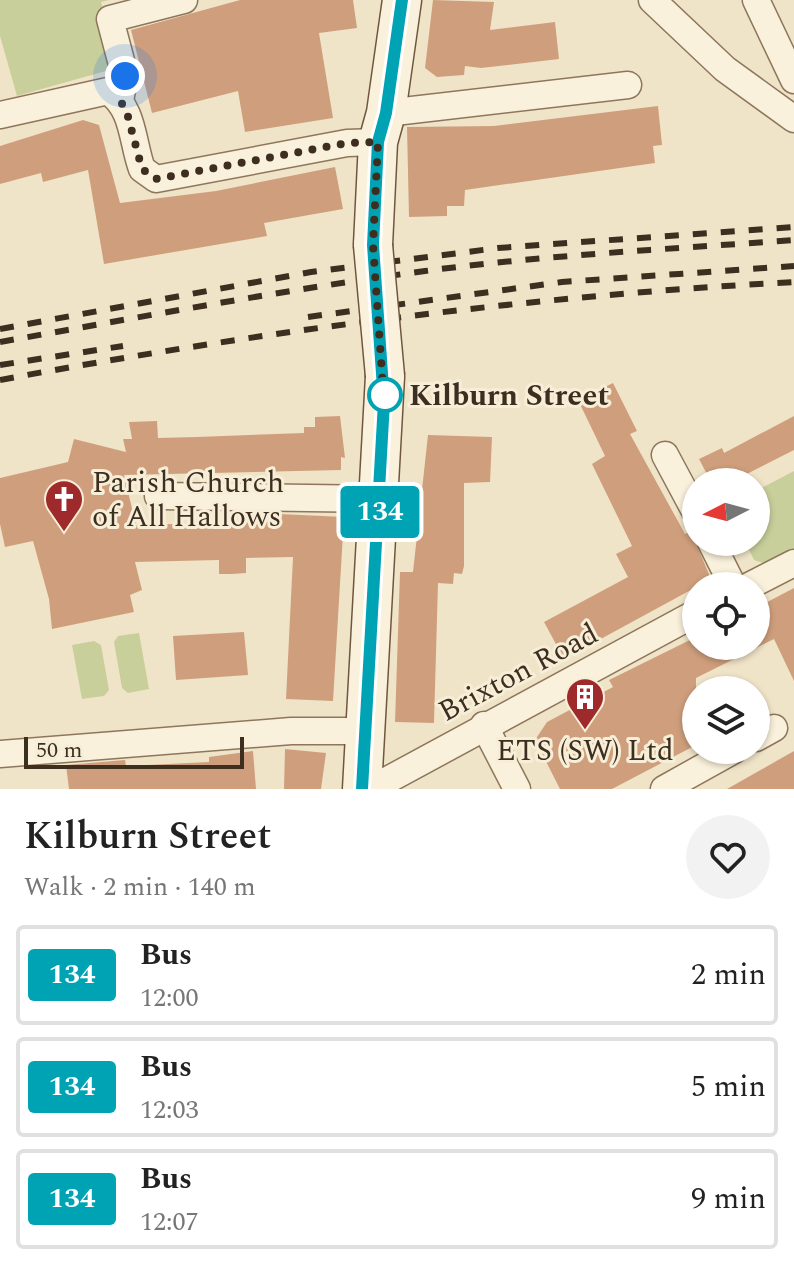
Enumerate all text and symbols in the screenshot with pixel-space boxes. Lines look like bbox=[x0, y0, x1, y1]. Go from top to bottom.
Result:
your location bbox=[105, 56, 145, 96]
place label: Kilburn Street bbox=[409, 373, 609, 419]
marker: Kilburn Street bbox=[368, 378, 402, 412]
place label: Parish Church of All Hallows bbox=[92, 460, 284, 540]
north arrow bbox=[682, 468, 770, 556]
map controls bbox=[682, 468, 770, 764]
church icon: Parish Church of All Hallows bbox=[43, 478, 85, 533]
line badge: 134 bbox=[334, 486, 426, 538]
text: 134 bbox=[356, 490, 404, 533]
button: locate bbox=[682, 572, 770, 660]
street label: Brixton Road bbox=[430, 611, 607, 734]
building icon: ETS (SW) Ltd bbox=[564, 676, 606, 731]
button: layers bbox=[682, 676, 770, 764]
place label: ETS (SW) Ltd bbox=[496, 728, 674, 774]
scale bar bbox=[24, 733, 244, 769]
text: 50 m bbox=[36, 734, 82, 767]
text: Kilburn Street bbox=[24, 808, 271, 866]
button: heart bbox=[686, 815, 770, 899]
text: Walk · 2 min · 140 m bbox=[24, 867, 256, 907]
text: Bus bbox=[140, 932, 192, 978]
text: 2 min bbox=[691, 952, 766, 998]
text: 134 bbox=[48, 953, 96, 996]
text: 12:00 bbox=[140, 978, 199, 1018]
text: Bus bbox=[140, 1044, 192, 1090]
text: 5 min bbox=[691, 1064, 766, 1110]
text: 134 bbox=[48, 1065, 96, 1108]
text: 12:03 bbox=[140, 1090, 199, 1130]
text: Bus bbox=[140, 1156, 192, 1202]
text: 9 min bbox=[691, 1176, 766, 1222]
text: 134 bbox=[48, 1177, 96, 1220]
text: 12:07 bbox=[140, 1202, 199, 1242]

